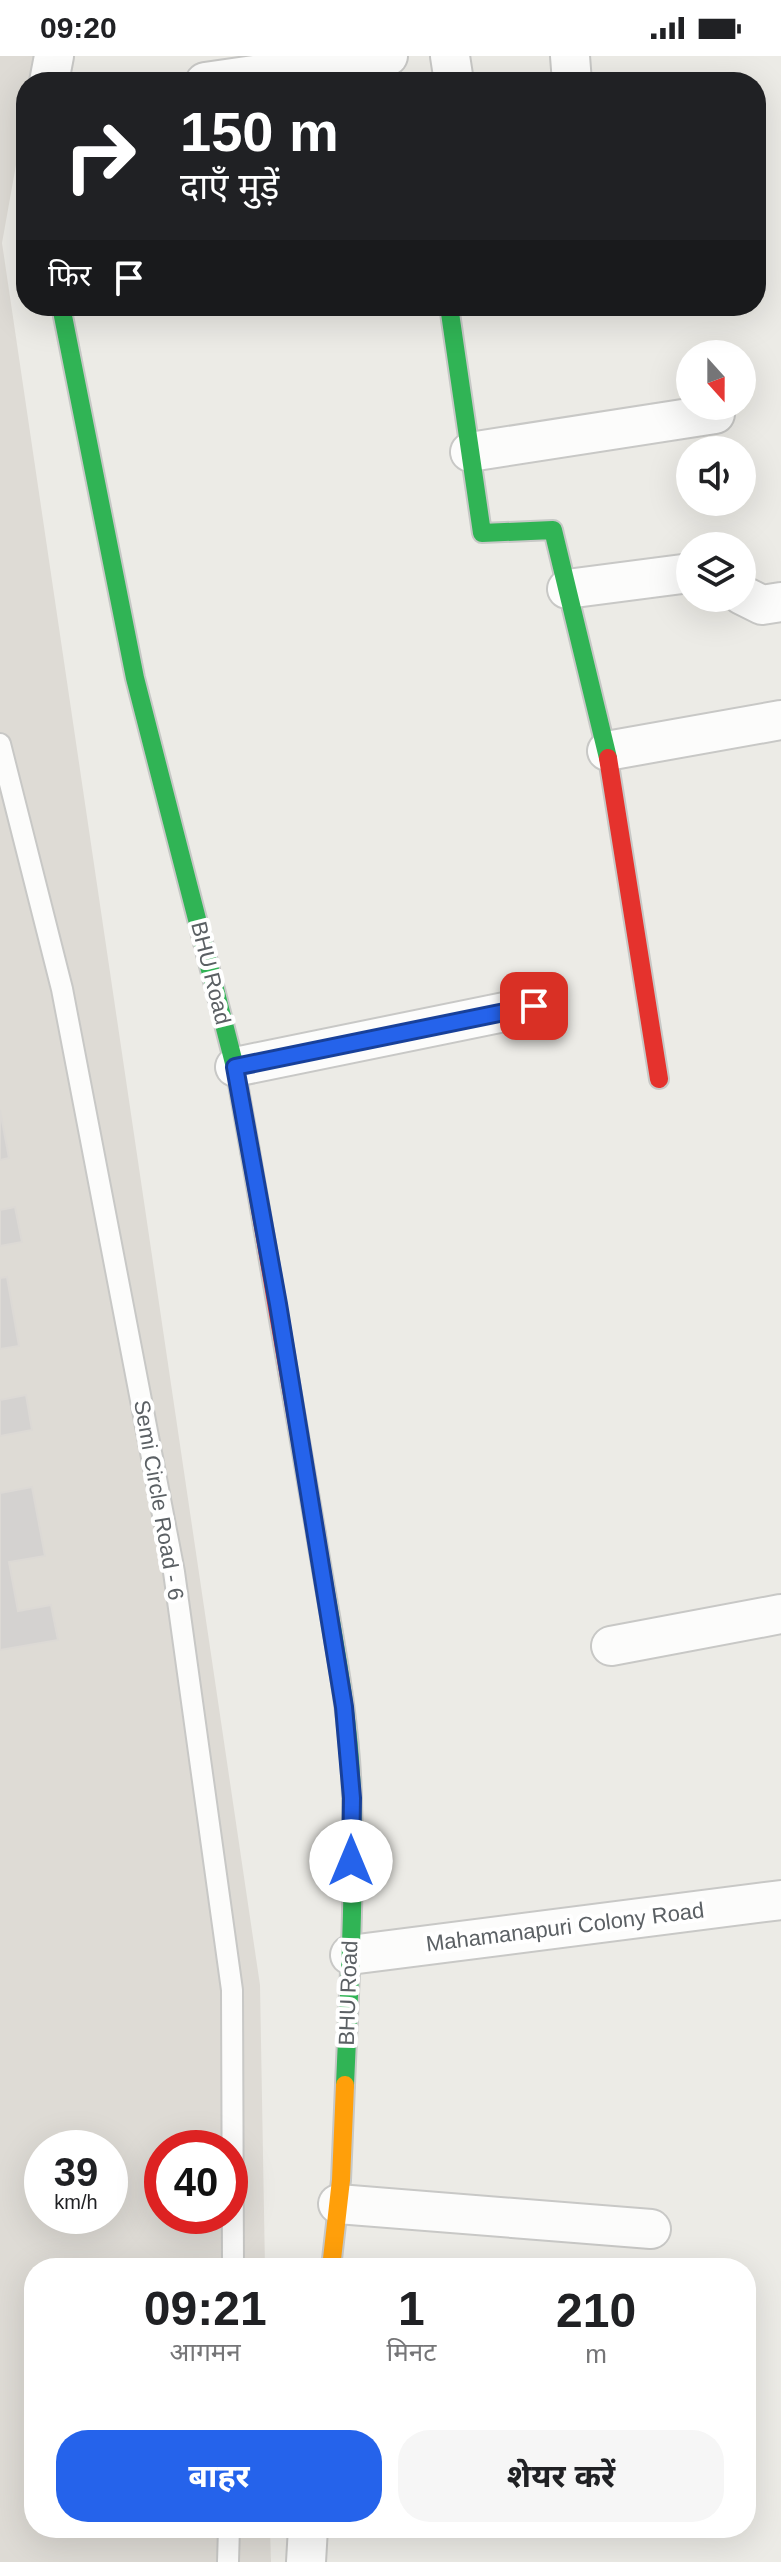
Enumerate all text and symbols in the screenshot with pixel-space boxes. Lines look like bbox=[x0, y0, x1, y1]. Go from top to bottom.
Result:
text: 09:20 bbox=[40, 11, 117, 44]
text: 150 m bbox=[180, 100, 339, 163]
icon: right bbox=[48, 104, 152, 208]
text: दाएँ मुड़ें bbox=[180, 166, 279, 207]
icon: arrive bbox=[107, 256, 151, 300]
text: फिर bbox=[48, 259, 91, 292]
north arrow bbox=[676, 340, 756, 420]
map controls bbox=[676, 340, 756, 612]
button: sound bbox=[676, 436, 756, 516]
button: layers bbox=[676, 532, 756, 612]
street label: BHU Road bbox=[186, 919, 236, 1027]
pin bbox=[500, 972, 568, 1040]
icon: arrive bbox=[512, 984, 556, 1028]
street label: Semi Circle Road - 6 bbox=[129, 1398, 189, 1602]
position arrow bbox=[309, 1819, 393, 1903]
street label: Mahamanapuri Colony Road bbox=[424, 1898, 706, 1956]
street label: BHU Road bbox=[334, 1940, 362, 2046]
speed limit sign: 40 bbox=[144, 2130, 248, 2234]
text: 39 bbox=[54, 2150, 98, 2194]
text: km/h bbox=[54, 2191, 98, 2213]
text: 09:21 bbox=[144, 2282, 267, 2335]
text: 1 bbox=[398, 2282, 425, 2335]
text: 210 bbox=[556, 2284, 636, 2337]
text: आगमन bbox=[170, 2337, 241, 2367]
text: मिनट bbox=[386, 2337, 436, 2367]
text: m bbox=[585, 2339, 607, 2369]
button: बाहर bbox=[56, 2430, 382, 2522]
button: शेयर करें bbox=[398, 2430, 724, 2522]

